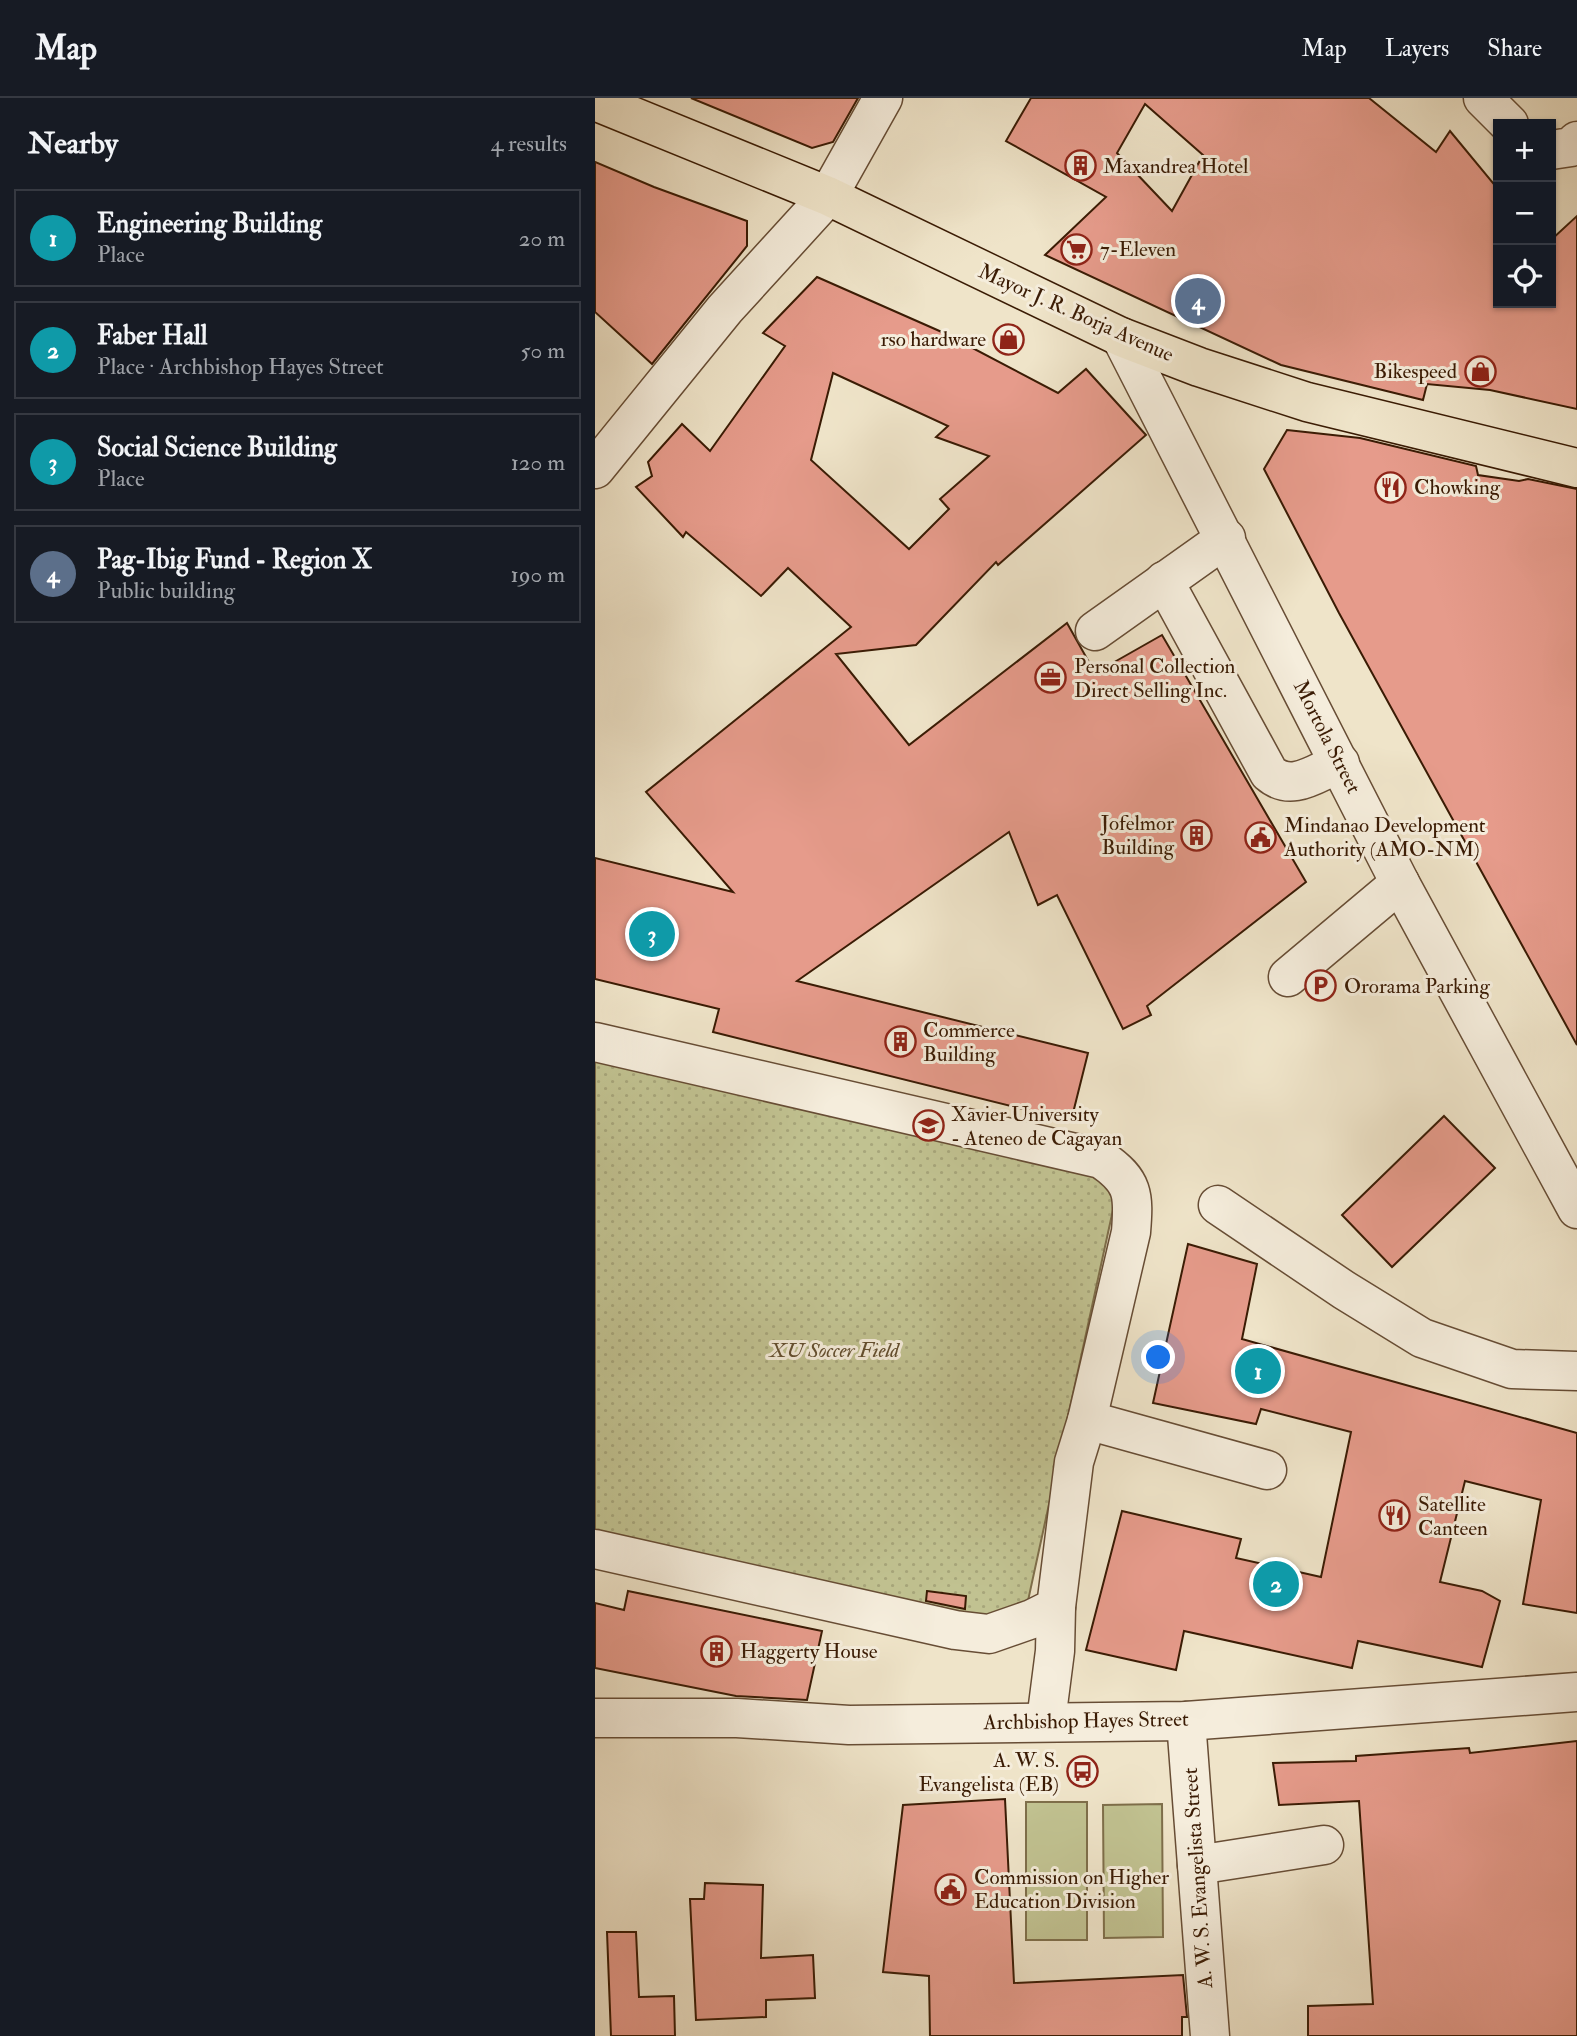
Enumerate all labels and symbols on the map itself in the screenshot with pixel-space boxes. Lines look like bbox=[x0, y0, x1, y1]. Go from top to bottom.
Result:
building icon: Maxandrea Hotel bbox=[1063, 149, 1097, 183]
place label: Maxandrea Hotel bbox=[1103, 153, 1249, 180]
supermarket icon: 7-Eleven bbox=[1060, 232, 1094, 266]
place label: 7-Eleven bbox=[1100, 236, 1176, 263]
street label: Mayor J. R. Borja Avenue bbox=[974, 258, 1178, 368]
pin: 4 bbox=[1175, 275, 1221, 327]
shop icon: rso hardware bbox=[992, 322, 1026, 356]
place label: rso hardware bbox=[881, 326, 986, 353]
shop icon: Bikespeed bbox=[1463, 354, 1497, 388]
place label: Bikespeed bbox=[1374, 358, 1458, 385]
restaurant icon: Chowking bbox=[1374, 470, 1408, 504]
place label: Chowking bbox=[1414, 474, 1501, 501]
place label: Personal Collection Direct Selling Inc. bbox=[1074, 653, 1236, 704]
office icon: Personal Collection Direct Selling Inc. bbox=[1034, 661, 1068, 695]
street label: Mortola Street bbox=[1287, 676, 1367, 798]
place label: Jofelmor Building bbox=[1100, 810, 1175, 861]
place label: Mindanao Development Authority (AMO-NM) bbox=[1283, 812, 1486, 863]
building icon: Jofelmor Building bbox=[1180, 818, 1214, 852]
public building icon: Mindanao Development Authority (AMO-NM) bbox=[1244, 820, 1278, 854]
pin: 3 bbox=[629, 908, 675, 960]
parking icon: Ororama Parking bbox=[1304, 969, 1338, 1003]
place label: Ororama Parking bbox=[1344, 973, 1490, 1000]
place label: Commerce Building bbox=[923, 1017, 1015, 1068]
building icon: Commerce Building bbox=[883, 1025, 917, 1059]
place label: Xavier University - Ateneo de Cagayan bbox=[951, 1101, 1122, 1152]
school or university icon: Xavier University - Ateneo de Cagayan bbox=[911, 1109, 945, 1143]
park label: XU Soccer Field bbox=[768, 1337, 900, 1364]
your location bbox=[1141, 1340, 1175, 1374]
pin: 1 bbox=[1235, 1345, 1281, 1397]
place label: Satellite Canteen bbox=[1418, 1491, 1488, 1542]
restaurant icon: Satellite Canteen bbox=[1378, 1499, 1412, 1533]
pin: 2 bbox=[1253, 1558, 1299, 1610]
building icon: Haggerty House bbox=[700, 1634, 734, 1668]
place label: Haggerty House bbox=[740, 1638, 878, 1665]
street label: Archbishop Hayes Street bbox=[982, 1706, 1189, 1736]
place label: A. W. S. Evangelista (EB) bbox=[918, 1747, 1059, 1798]
bus stop icon: A. W. S. Evangelista (EB) bbox=[1065, 1755, 1099, 1789]
street label: A. W. S. Evangelista Street bbox=[1177, 1767, 1219, 1990]
place label: Commission on Higher Education Division bbox=[974, 1864, 1169, 1915]
public building icon: Commission on Higher Education Division bbox=[934, 1872, 968, 1906]

